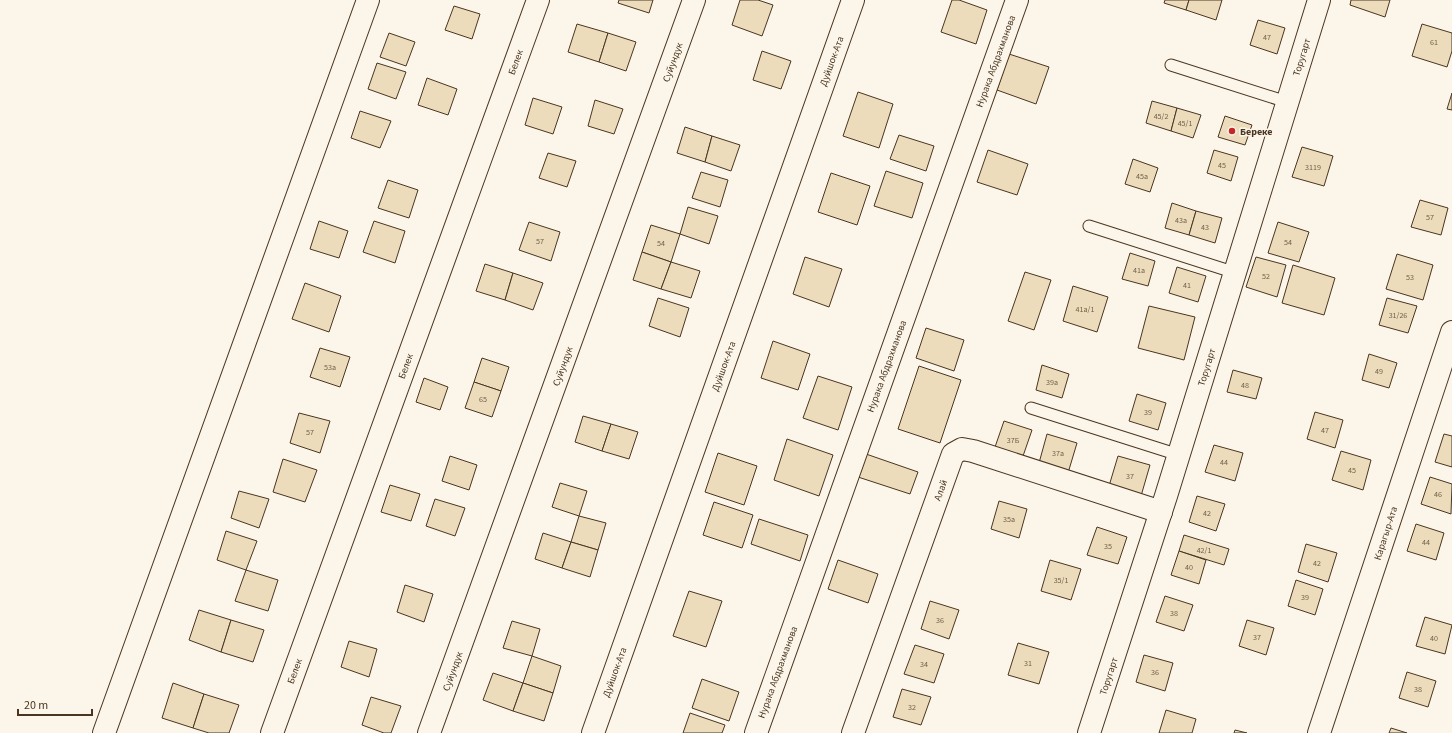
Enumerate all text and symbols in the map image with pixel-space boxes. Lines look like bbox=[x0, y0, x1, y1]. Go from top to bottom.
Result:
street label: Нурака Абдрахманова bbox=[973, 13, 1019, 109]
house number: 47 bbox=[1263, 32, 1271, 43]
street label: Дуйшок-Ата bbox=[816, 34, 847, 88]
street label: Торугарт bbox=[1290, 36, 1314, 78]
house number: 61 bbox=[1430, 37, 1438, 48]
street label: Суйундук bbox=[659, 41, 687, 84]
street label: Белек bbox=[505, 48, 527, 77]
house number: 45/2 bbox=[1154, 111, 1168, 122]
house number: 45/1 bbox=[1178, 118, 1192, 129]
place label: Береке bbox=[1240, 125, 1273, 139]
marker: Береке bbox=[1227, 126, 1237, 136]
house number: 45 bbox=[1218, 160, 1226, 171]
house number: 3119 bbox=[1305, 162, 1321, 173]
house number: 45а bbox=[1136, 171, 1148, 182]
house number: 57 bbox=[1426, 212, 1434, 223]
house number: 43а bbox=[1175, 215, 1187, 226]
house number: 43 bbox=[1201, 222, 1209, 233]
house number: 57 bbox=[536, 236, 544, 247]
house number: 54 bbox=[1284, 237, 1292, 248]
house number: 54 bbox=[657, 238, 665, 249]
house number: 41а bbox=[1133, 265, 1145, 276]
house number: 52 bbox=[1262, 271, 1270, 282]
house number: 53 bbox=[1406, 272, 1414, 283]
house number: 41 bbox=[1183, 280, 1191, 291]
house number: 41а/1 bbox=[1076, 304, 1094, 315]
house number: 31/26 bbox=[1389, 310, 1407, 321]
street label: Нурака Абдрахманова bbox=[864, 318, 910, 414]
street label: Дуйшок-Ата bbox=[708, 339, 739, 393]
street label: Суйундук bbox=[549, 345, 577, 388]
street label: Торугарт bbox=[1195, 346, 1219, 388]
street label: Белек bbox=[395, 352, 417, 381]
house number: 53а bbox=[324, 362, 336, 373]
house number: 49 bbox=[1375, 366, 1383, 377]
house number: 39а bbox=[1046, 377, 1058, 388]
house number: 48 bbox=[1241, 380, 1249, 391]
house number: 65 bbox=[479, 394, 487, 405]
house number: 39 bbox=[1144, 407, 1152, 418]
house number: 47 bbox=[1321, 425, 1329, 436]
house number: 57 bbox=[306, 427, 314, 438]
house number: 37Б bbox=[1007, 435, 1020, 446]
house number: 37а bbox=[1052, 448, 1064, 459]
house number: 44 bbox=[1220, 457, 1228, 468]
house number: 45 bbox=[1348, 465, 1356, 476]
house number: 37 bbox=[1126, 471, 1134, 482]
street label: Алай bbox=[931, 478, 951, 503]
house number: 46 bbox=[1434, 489, 1442, 500]
street label: Карагыр-Ата bbox=[1371, 505, 1401, 562]
house number: 42 bbox=[1203, 508, 1211, 519]
house number: 35а bbox=[1003, 514, 1015, 525]
house number: 44 bbox=[1422, 537, 1430, 548]
house number: 35 bbox=[1104, 541, 1112, 552]
house number: 42/1 bbox=[1197, 545, 1211, 556]
house number: 42 bbox=[1313, 558, 1321, 569]
house number: 40 bbox=[1185, 562, 1193, 573]
house number: 35/1 bbox=[1054, 575, 1068, 586]
house number: 39 bbox=[1301, 592, 1309, 603]
house number: 38 bbox=[1170, 608, 1178, 619]
house number: 36 bbox=[936, 615, 944, 626]
street label: Нурака Абдрахманова bbox=[755, 624, 801, 720]
house number: 37 bbox=[1253, 632, 1261, 643]
house number: 40 bbox=[1430, 633, 1438, 644]
street label: Дуйшок-Ата bbox=[599, 645, 630, 699]
street label: Суйундук bbox=[439, 650, 467, 693]
street label: Торугарт bbox=[1096, 655, 1122, 697]
street label: Белек bbox=[284, 657, 306, 686]
house number: 31 bbox=[1024, 658, 1032, 669]
house number: 34 bbox=[920, 659, 928, 670]
house number: 36 bbox=[1151, 667, 1159, 678]
house number: 38 bbox=[1414, 684, 1422, 695]
scale bar bbox=[18, 691, 92, 717]
text: 20 m bbox=[24, 697, 48, 714]
house number: 32 bbox=[908, 702, 916, 713]

